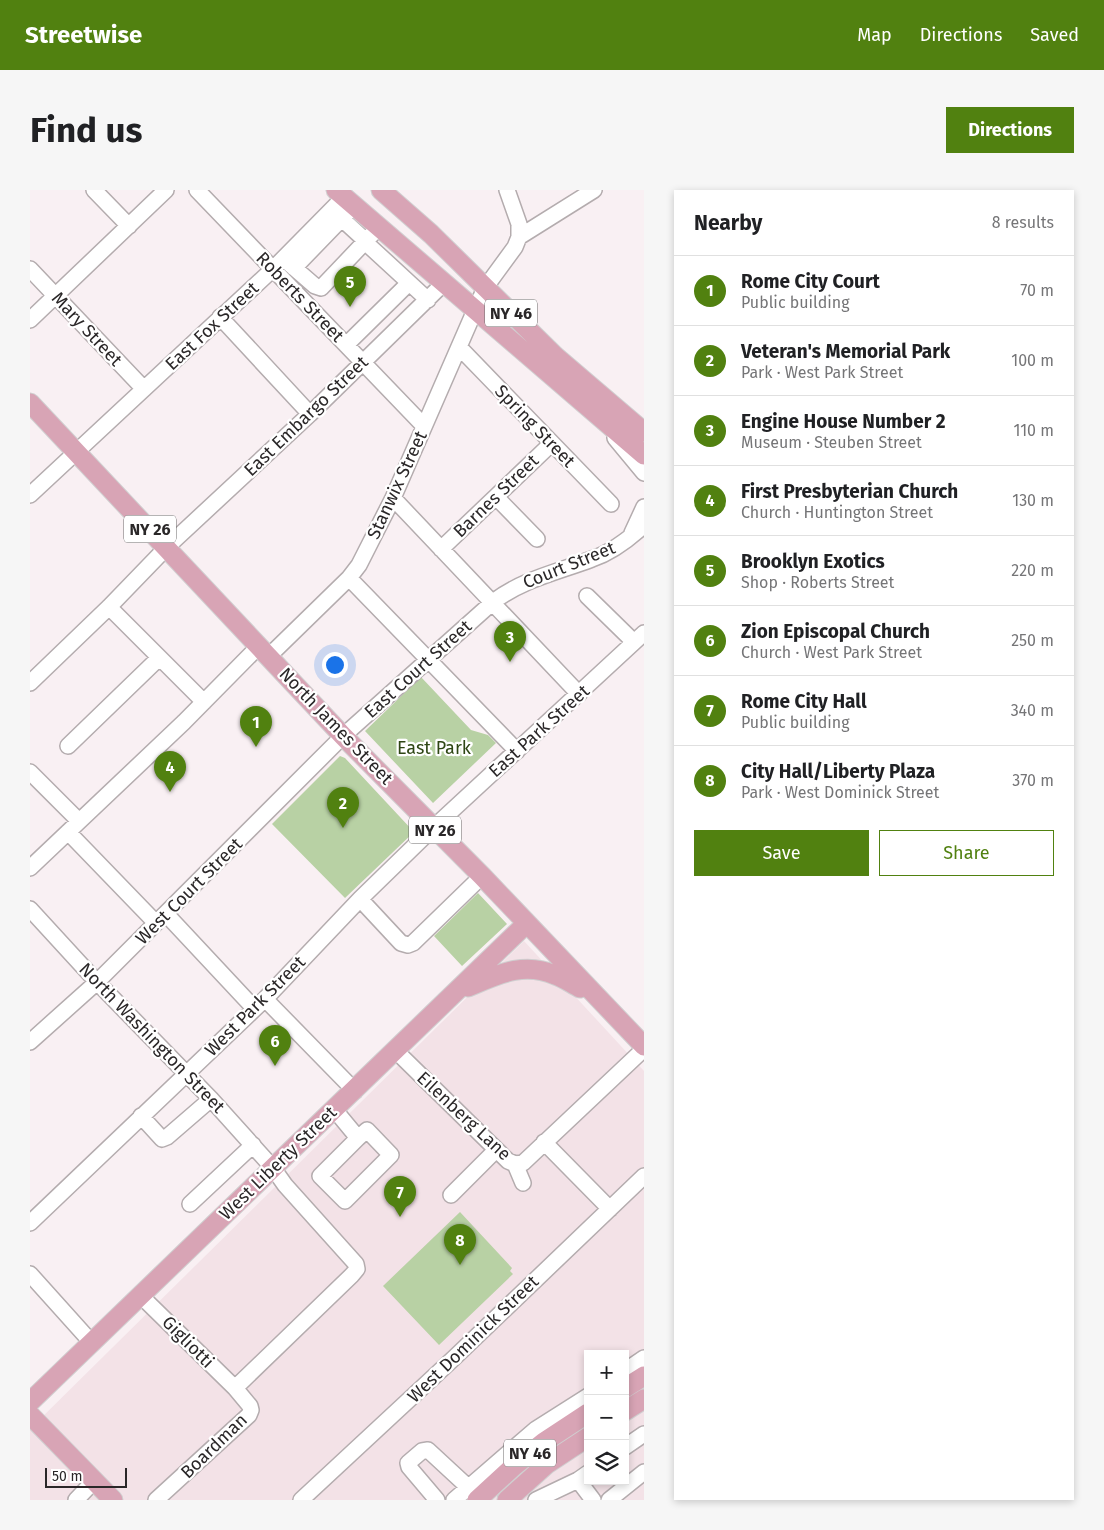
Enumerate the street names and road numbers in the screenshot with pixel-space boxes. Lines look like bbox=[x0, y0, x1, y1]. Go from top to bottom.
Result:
street label: Roberts Street bbox=[251, 247, 349, 347]
street label: East Fox Street bbox=[161, 277, 264, 375]
street label: Mary Street bbox=[47, 287, 127, 371]
road number: NY 46 bbox=[485, 300, 537, 326]
street label: East Embargo Street bbox=[239, 351, 373, 481]
street label: Spring Street bbox=[490, 380, 580, 472]
street label: Stanwix Street bbox=[362, 427, 432, 543]
street label: Barnes Street bbox=[449, 450, 544, 542]
road number: NY 26 bbox=[124, 516, 176, 542]
street label: Court Street bbox=[520, 536, 619, 594]
street label: East Court Street bbox=[360, 615, 476, 723]
street label: North James Street bbox=[275, 663, 398, 789]
street label: East Park Street bbox=[484, 680, 594, 782]
road number: NY 26 bbox=[409, 816, 461, 844]
street label: West Court Street bbox=[131, 833, 247, 949]
street label: West Park Street bbox=[200, 951, 310, 1061]
street label: North Washington Street bbox=[75, 958, 230, 1118]
street label: Eilenberg Lane bbox=[412, 1067, 516, 1165]
street label: West Liberty Street bbox=[215, 1101, 342, 1225]
street label: West Dominick Street bbox=[403, 1270, 544, 1407]
street label: Gigliotti bbox=[157, 1311, 219, 1373]
street label: Boardman bbox=[176, 1409, 252, 1483]
road number: NY 46 bbox=[504, 1440, 556, 1466]

